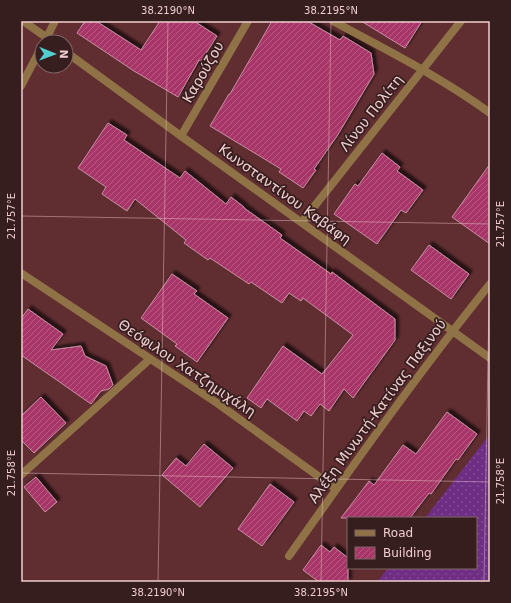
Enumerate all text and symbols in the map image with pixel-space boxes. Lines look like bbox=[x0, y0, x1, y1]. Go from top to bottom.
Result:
text: 38.2190°N bbox=[141, 5, 195, 16]
text: 38.2195°N bbox=[304, 5, 358, 16]
north arrow bbox=[34, 34, 74, 74]
street label: Καρούζου bbox=[179, 38, 227, 106]
text: N bbox=[57, 49, 70, 59]
street label: Λίνου Πολίτη bbox=[336, 72, 406, 154]
street label: Κωνσταντίνου Καβάφη bbox=[216, 141, 354, 247]
text: 21.757°E bbox=[6, 193, 17, 239]
text: 21.757°E bbox=[495, 201, 506, 247]
street label: Θεόφιλου Χατζημιχάλη bbox=[115, 316, 259, 420]
street label: Αλέξη Μινωτή-Κατίνας Παξινού bbox=[305, 316, 449, 506]
text: 21.758°E bbox=[6, 450, 17, 496]
text: 21.758°E bbox=[495, 458, 506, 504]
legend bbox=[347, 517, 477, 569]
text: Road bbox=[383, 526, 413, 540]
text: Building bbox=[383, 546, 432, 560]
text: 38.2190°N bbox=[131, 587, 185, 598]
text: 38.2195°N bbox=[294, 587, 348, 598]

